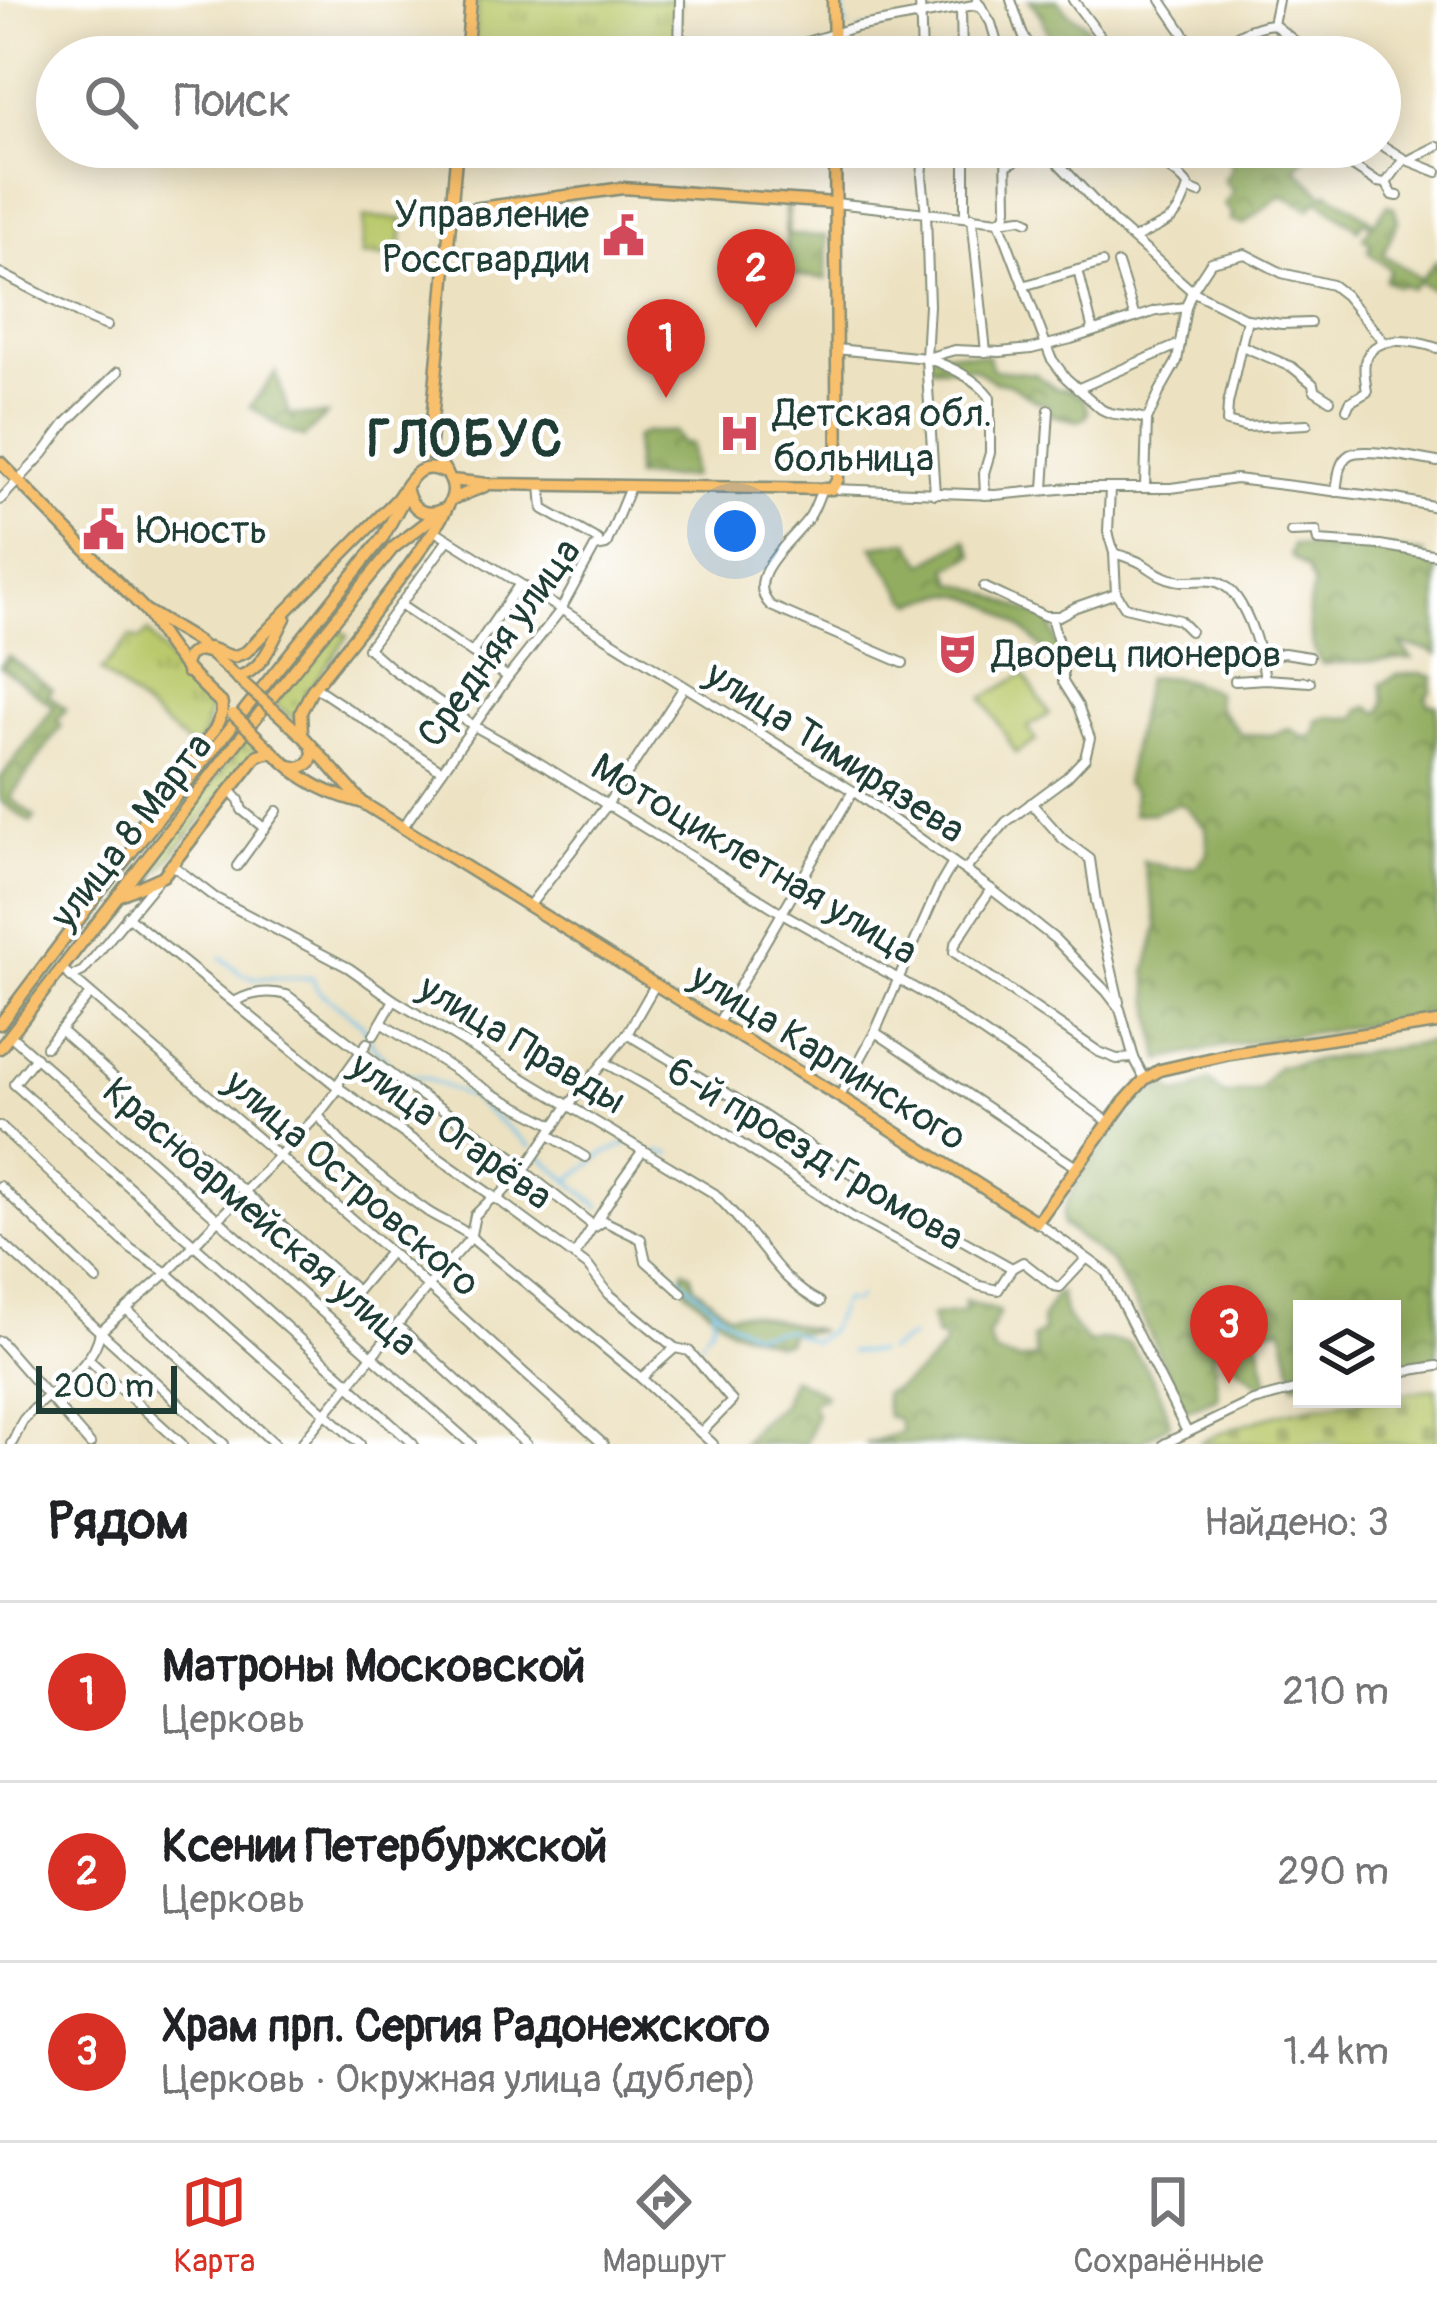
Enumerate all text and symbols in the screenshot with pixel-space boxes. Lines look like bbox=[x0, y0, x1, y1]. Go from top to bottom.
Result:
search box bbox=[36, 36, 1401, 168]
icon: search bbox=[78, 69, 144, 135]
text: Поиск bbox=[174, 74, 291, 130]
place label: Управление Россгвардии bbox=[382, 190, 589, 284]
public building icon: Управление Россгвардии bbox=[600, 212, 646, 258]
pin: 2 bbox=[717, 229, 795, 328]
pin: 1 bbox=[627, 299, 705, 398]
place label: Детская обл. больница bbox=[771, 389, 992, 483]
district label: ГЛОБУС bbox=[367, 408, 565, 472]
hospital icon: Детская обл. больница bbox=[716, 411, 762, 457]
your location bbox=[705, 501, 765, 561]
public building icon: Юность bbox=[80, 506, 126, 552]
place label: Юность bbox=[137, 506, 268, 555]
street label: Средняя улица bbox=[407, 529, 592, 757]
theatre icon: Дворец пионеров bbox=[935, 630, 981, 676]
place label: Дворец пионеров bbox=[990, 630, 1281, 679]
street label: улица Тимирязева bbox=[695, 650, 974, 854]
street label: улица 8 Марта bbox=[39, 723, 223, 940]
street label: Мотоциклетная улица bbox=[582, 742, 926, 976]
street label: улица Карпинского bbox=[680, 952, 975, 1162]
street label: улица Правды bbox=[409, 963, 635, 1125]
street label: улица Огарёва bbox=[339, 1041, 562, 1221]
street label: 6-й проезд Громова bbox=[658, 1046, 973, 1262]
street label: улица Островского bbox=[213, 1058, 490, 1307]
street label: Красноармейская улица bbox=[92, 1067, 428, 1367]
pin: 3 bbox=[1190, 1285, 1268, 1384]
map controls bbox=[1293, 1300, 1401, 1408]
button: layers bbox=[1293, 1300, 1401, 1408]
scale bar bbox=[36, 1360, 177, 1413]
text: 200 m bbox=[54, 1366, 154, 1407]
text: Рядом bbox=[48, 1490, 189, 1554]
text: Найдено: 3 bbox=[1204, 1498, 1389, 1547]
text: Матроны Московской bbox=[162, 1639, 585, 1695]
text: 1 bbox=[79, 1667, 95, 1716]
text: 210 m bbox=[1282, 1667, 1389, 1716]
text: Церковь bbox=[162, 1695, 306, 1744]
text: Ксении Петербуржской bbox=[162, 1819, 607, 1875]
text: 2 bbox=[76, 1847, 98, 1896]
text: 290 m bbox=[1277, 1847, 1389, 1896]
text: Церковь bbox=[162, 1875, 306, 1924]
text: Храм прп. Сергия Радонежского bbox=[162, 1999, 770, 2055]
text: 3 bbox=[76, 2027, 98, 2076]
text: 1.4 km bbox=[1283, 2027, 1389, 2076]
text: Церковь · Окружная улица (дублер) bbox=[162, 2055, 757, 2104]
tab: Карта bbox=[173, 2169, 255, 2282]
tab: Маршрут bbox=[602, 2169, 726, 2282]
tab: Сохранённые bbox=[1073, 2169, 1264, 2282]

